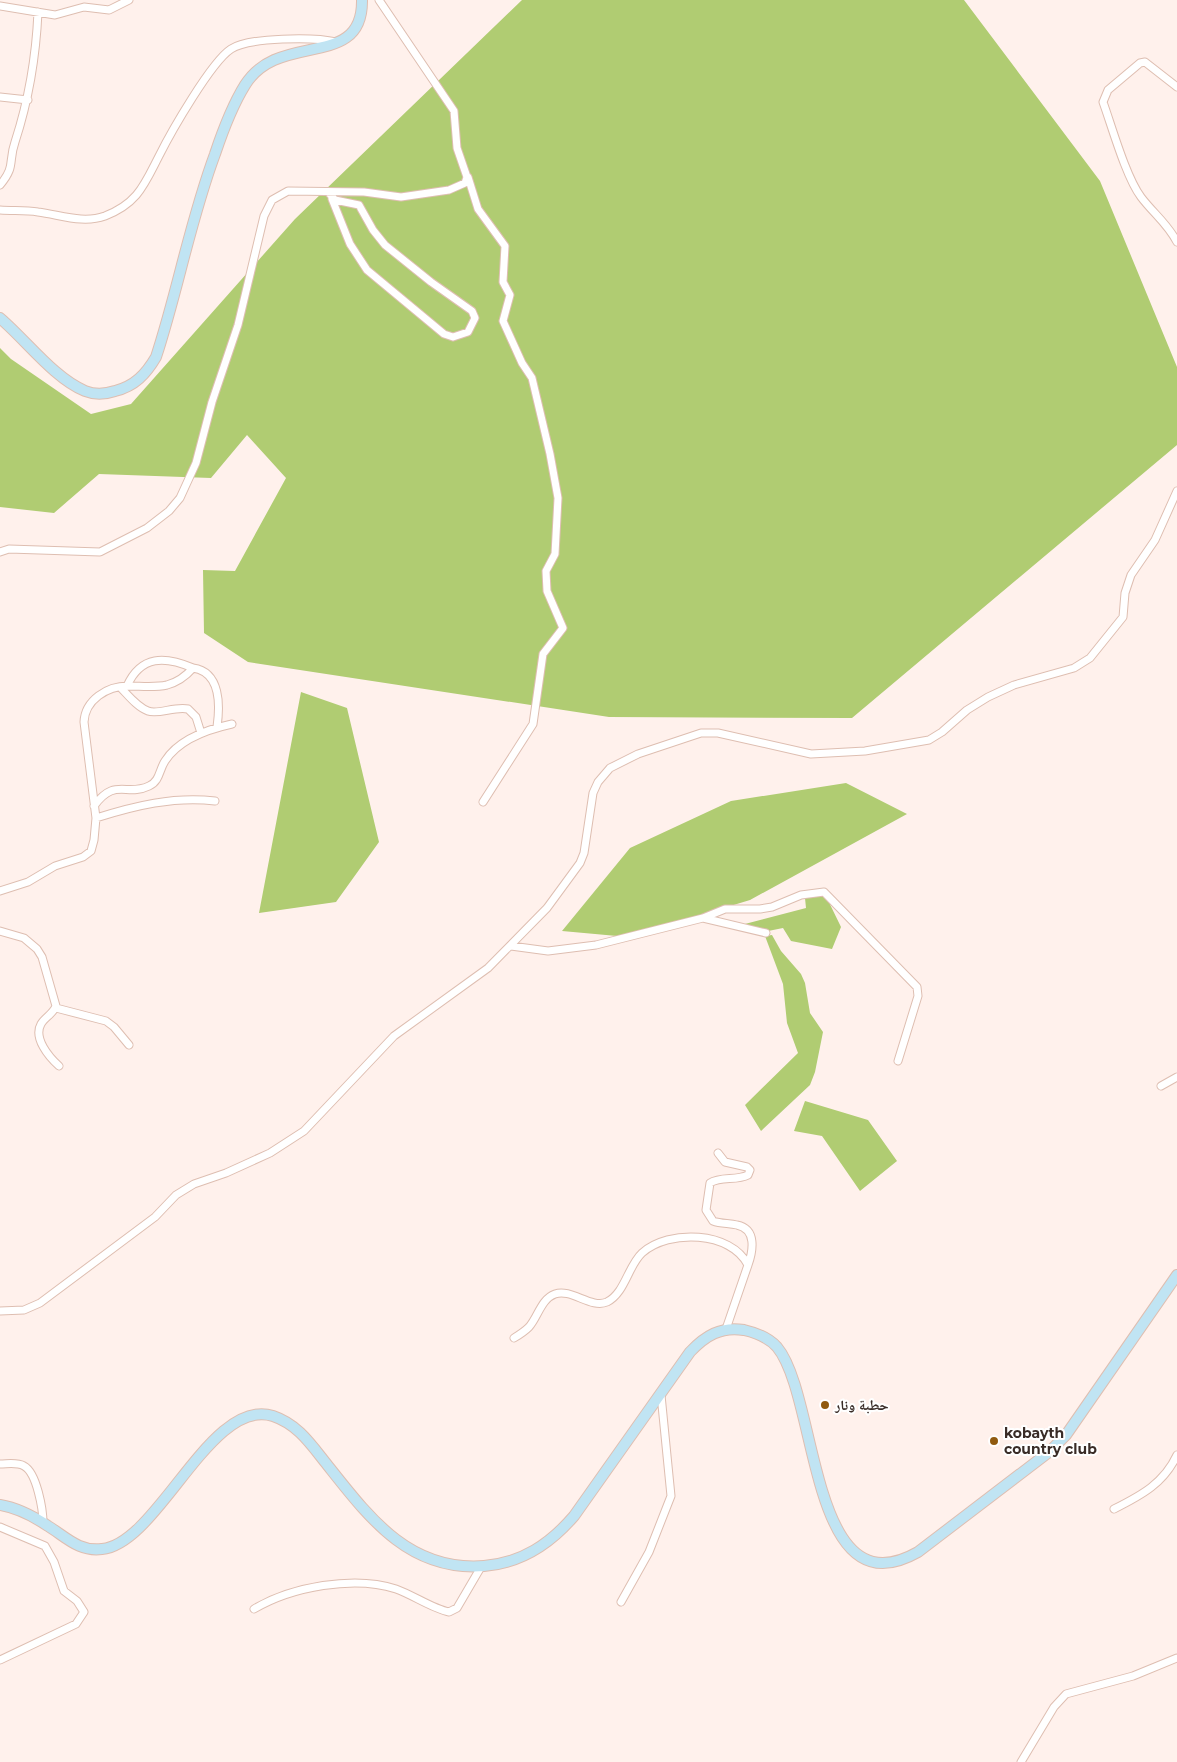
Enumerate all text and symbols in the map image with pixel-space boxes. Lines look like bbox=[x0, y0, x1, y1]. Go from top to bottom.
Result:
place label: حطبة ونار bbox=[834, 1396, 889, 1414]
marker: حطبة ونار bbox=[819, 1399, 831, 1411]
place label: kobayth country club bbox=[1004, 1424, 1097, 1458]
marker: kobayth country club bbox=[988, 1435, 1000, 1447]

